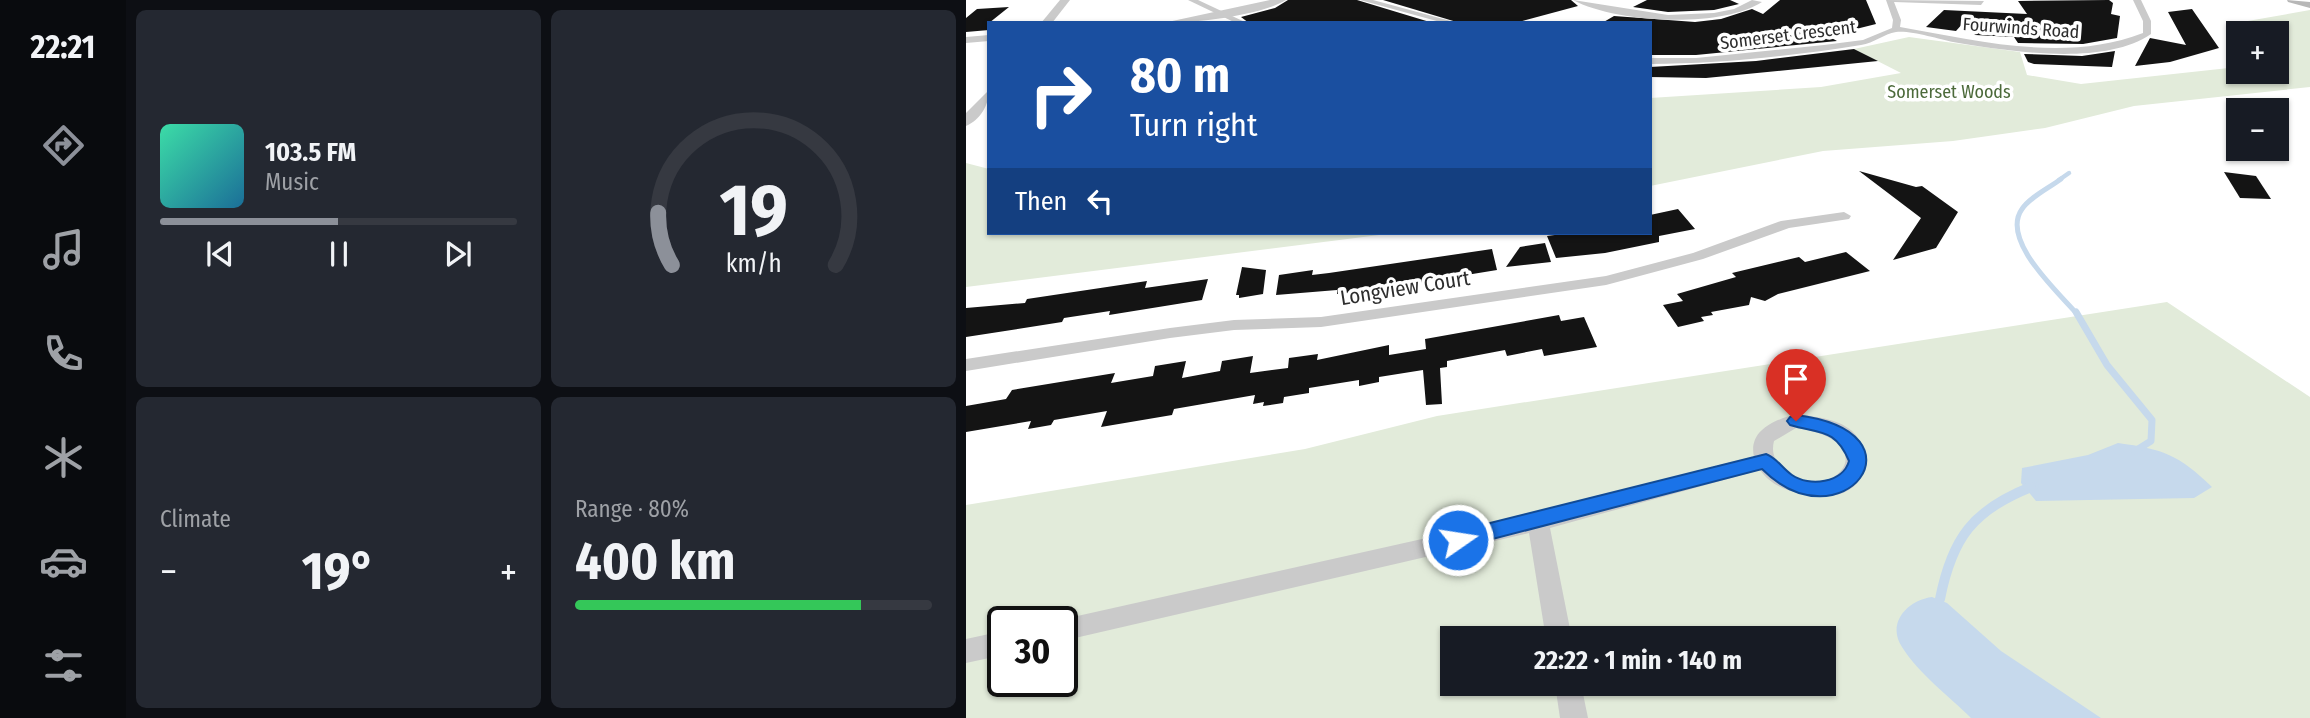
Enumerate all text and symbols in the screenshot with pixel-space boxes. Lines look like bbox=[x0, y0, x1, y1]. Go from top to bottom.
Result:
street label: Fourwinds Road bbox=[1962, 13, 2080, 43]
street label: Somerset Crescent bbox=[1719, 16, 1857, 54]
map controls bbox=[2226, 21, 2289, 161]
button: + bbox=[2226, 21, 2289, 84]
text: 22:21 bbox=[31, 28, 95, 66]
text: 80 m bbox=[1130, 46, 1230, 105]
icon: right bbox=[1015, 49, 1106, 140]
park label: Somerset Woods bbox=[1887, 81, 2011, 103]
button: − bbox=[2226, 98, 2289, 161]
text: Turn right bbox=[1130, 106, 1257, 144]
icon: directions bbox=[39, 121, 88, 170]
text: 103.5 FM bbox=[265, 137, 356, 168]
text: 19 bbox=[719, 167, 788, 254]
text: Music bbox=[265, 168, 319, 196]
icon: left bbox=[1081, 182, 1119, 220]
text: Then bbox=[1015, 186, 1067, 217]
icon: music bbox=[39, 225, 88, 274]
icon: previous bbox=[201, 235, 239, 273]
icon: pause bbox=[320, 235, 358, 273]
icon: next bbox=[439, 235, 477, 273]
text: km/h bbox=[726, 249, 781, 279]
street label: Longview Court bbox=[1338, 265, 1472, 311]
icon: phone bbox=[39, 329, 88, 378]
pin bbox=[1766, 349, 1826, 421]
icon: arrive bbox=[1777, 360, 1815, 398]
icon: climate bbox=[39, 433, 88, 482]
text: Range · 80% bbox=[575, 495, 689, 523]
position arrow bbox=[1421, 503, 1495, 577]
text: Climate bbox=[160, 505, 231, 533]
text: 400 km bbox=[575, 530, 735, 593]
icon: car bbox=[39, 537, 88, 586]
text: 19° bbox=[302, 540, 375, 603]
text: − bbox=[160, 549, 177, 595]
text: + bbox=[500, 549, 517, 595]
speed limit sign: 30 bbox=[987, 606, 1078, 697]
icon: filters bbox=[39, 641, 88, 690]
text: 22:22 · 1 min · 140 m bbox=[1534, 645, 1742, 676]

